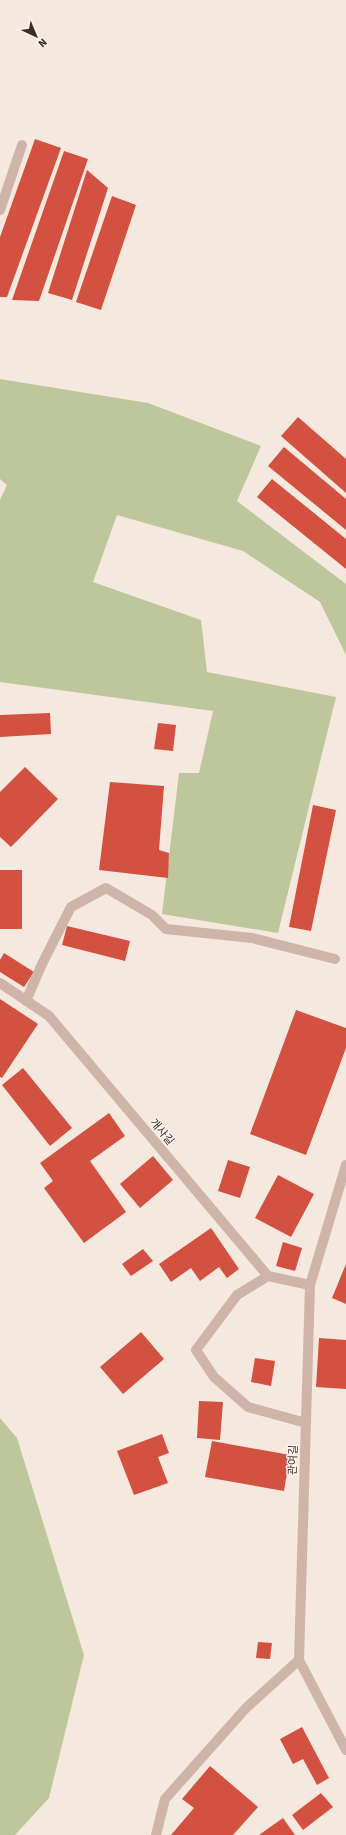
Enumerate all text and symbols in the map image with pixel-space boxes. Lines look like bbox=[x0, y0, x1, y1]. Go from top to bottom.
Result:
north arrow bbox=[16, 16, 56, 56]
text: N bbox=[35, 35, 50, 51]
street label: 개사길 bbox=[146, 1116, 178, 1148]
street label: 관여길 bbox=[285, 1445, 301, 1475]

